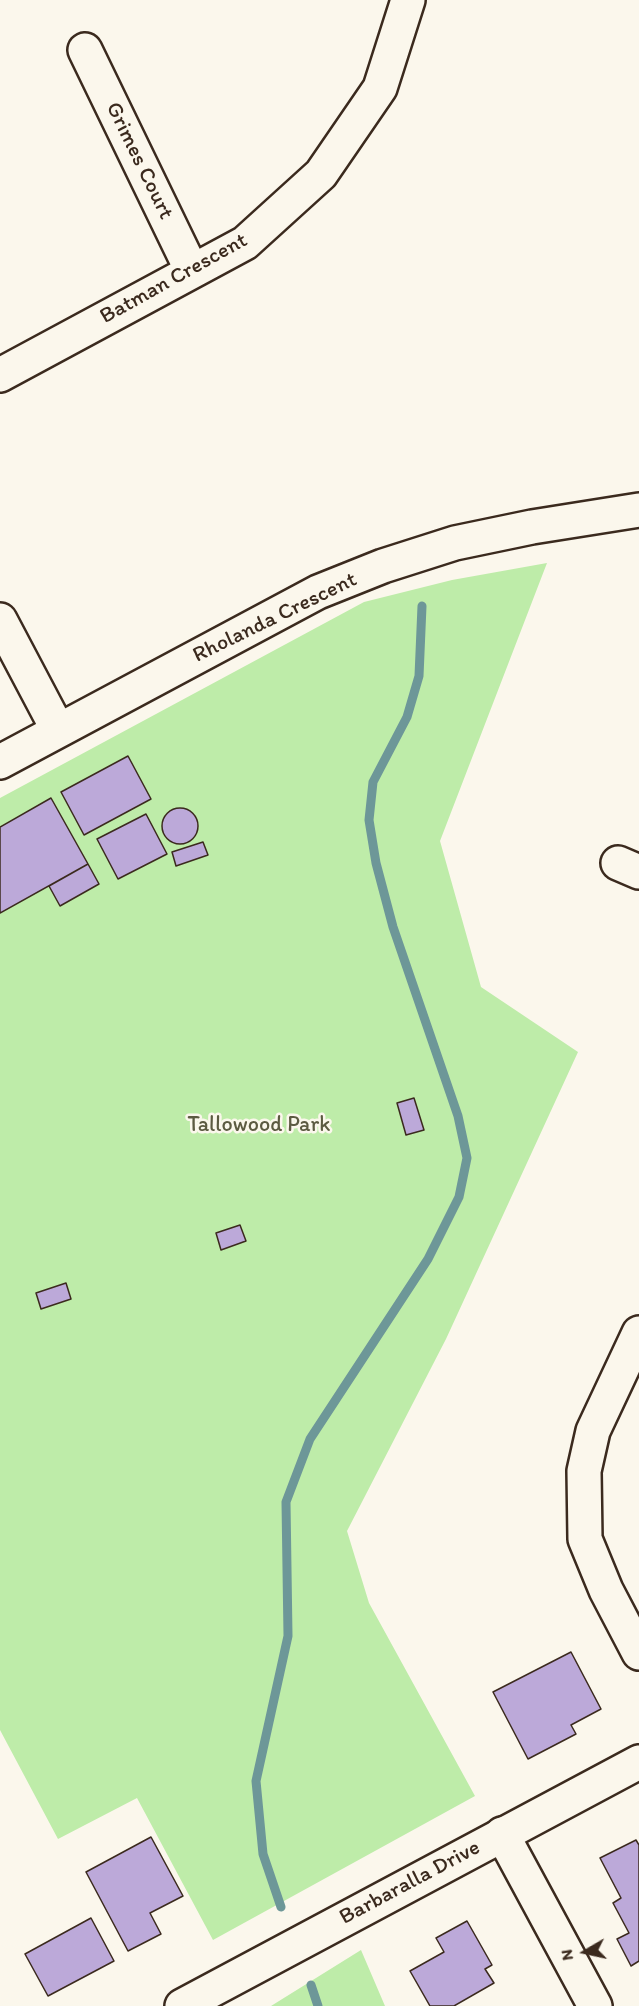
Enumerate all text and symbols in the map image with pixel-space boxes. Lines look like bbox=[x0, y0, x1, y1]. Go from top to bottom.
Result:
street label: Grimes Court bbox=[99, 98, 179, 224]
street label: Batman Crescent bbox=[96, 228, 252, 330]
street label: Rholanda Crescent bbox=[189, 567, 361, 669]
park label: Tallowood Park bbox=[187, 1112, 331, 1138]
street label: Barbaralla Drive bbox=[335, 1835, 485, 1931]
north arrow bbox=[555, 1922, 615, 1982]
text: N bbox=[556, 1948, 577, 1962]

